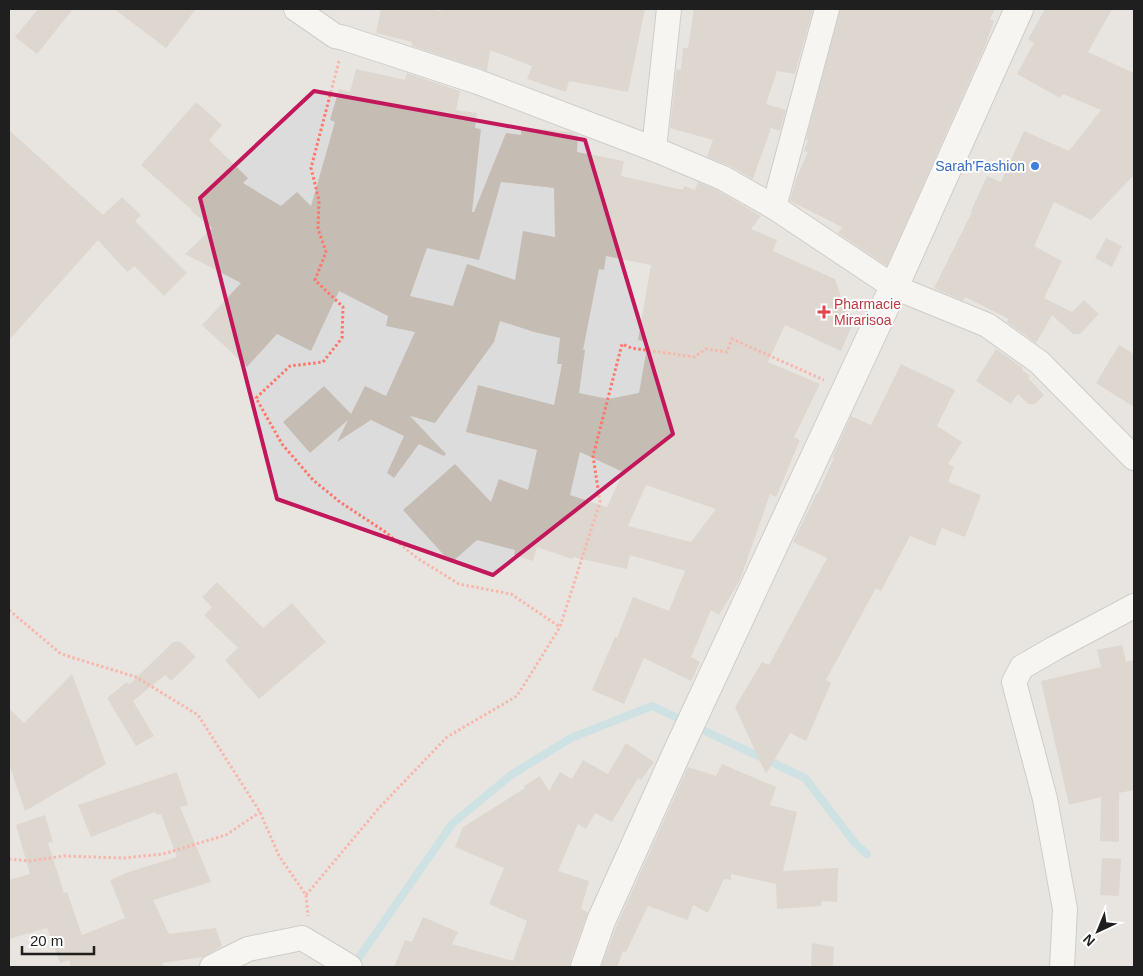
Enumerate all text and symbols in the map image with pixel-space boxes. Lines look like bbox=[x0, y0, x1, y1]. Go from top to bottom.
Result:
place label: Sarah'Fashion bbox=[935, 158, 1025, 174]
marker: Sarah'Fashion bbox=[1029, 160, 1041, 172]
place label: Pharmacie Mirarisoa bbox=[834, 296, 901, 328]
marker: Pharmacie Mirarisoa bbox=[818, 306, 830, 318]
north arrow bbox=[1073, 906, 1123, 956]
scale bar bbox=[22, 924, 95, 956]
text: N bbox=[1080, 931, 1098, 950]
text: 20 m bbox=[30, 932, 63, 949]

